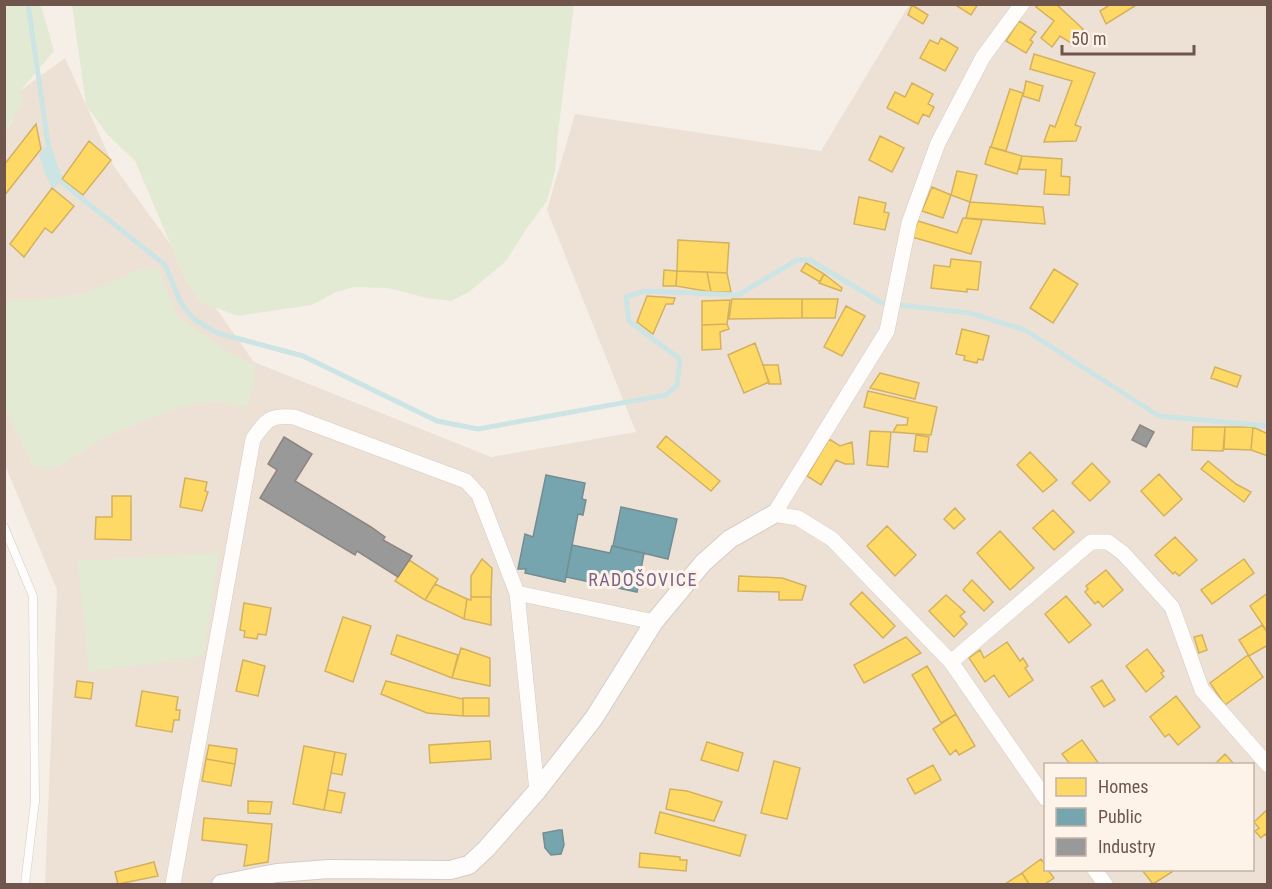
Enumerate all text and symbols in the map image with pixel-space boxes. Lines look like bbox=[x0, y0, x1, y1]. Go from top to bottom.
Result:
scale bar bbox=[1062, 18, 1194, 56]
text: 50 m bbox=[1071, 28, 1106, 49]
district label: RADOŠOVICE bbox=[588, 569, 698, 590]
legend bbox=[1044, 763, 1254, 871]
text: Homes bbox=[1098, 776, 1148, 797]
text: Public bbox=[1098, 806, 1142, 827]
text: Industry bbox=[1098, 836, 1156, 857]

